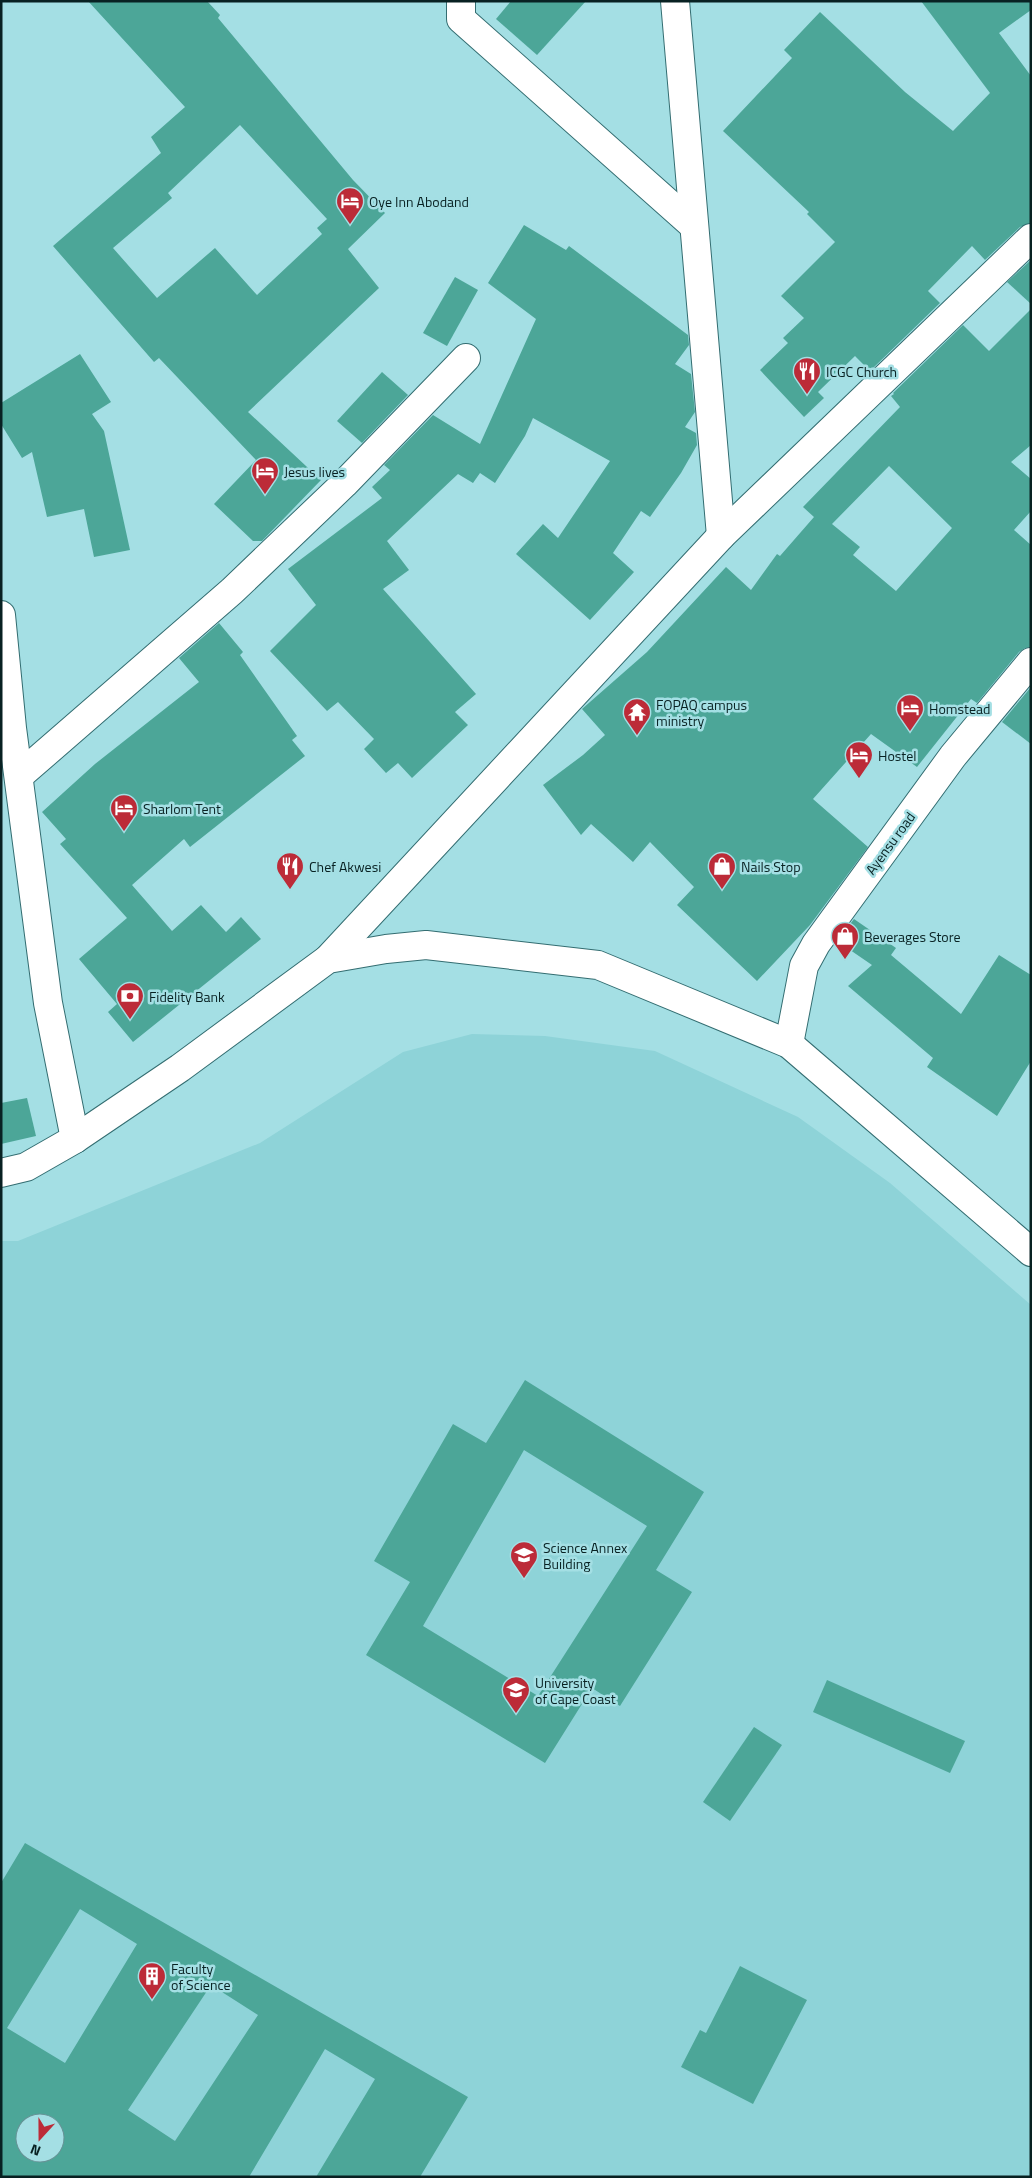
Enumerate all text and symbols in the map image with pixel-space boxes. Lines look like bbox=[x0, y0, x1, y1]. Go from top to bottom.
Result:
hotel icon: Oye Inn Abodand bbox=[335, 186, 365, 225]
place label: Oye Inn Abodand bbox=[369, 191, 469, 212]
restaurant icon: ICGC Church bbox=[792, 356, 822, 395]
place label: ICGC Church bbox=[826, 361, 897, 382]
hotel icon: Jesus lives bbox=[250, 456, 280, 495]
place label: Jesus lives bbox=[284, 461, 345, 482]
hotel icon: Homstead bbox=[895, 693, 925, 732]
place label: FOPAQ campus ministry bbox=[656, 694, 747, 731]
temple icon: FOPAQ campus ministry bbox=[622, 697, 652, 736]
place label: Homstead bbox=[929, 698, 990, 719]
hotel icon: Hostel bbox=[844, 740, 874, 779]
place label: Hostel bbox=[878, 745, 917, 766]
hotel icon: Sharlom Tent bbox=[109, 793, 139, 832]
place label: Sharlom Tent bbox=[143, 798, 221, 819]
street label: Ayensu road bbox=[860, 807, 920, 879]
restaurant icon: Chef Akwesi bbox=[275, 851, 305, 890]
shop icon: Nails Stop bbox=[707, 851, 737, 890]
place label: Chef Akwesi bbox=[309, 856, 381, 877]
place label: Nails Stop bbox=[741, 856, 801, 877]
shop icon: Beverages Store bbox=[830, 921, 860, 960]
place label: Beverages Store bbox=[864, 926, 961, 947]
bank icon: Fidelity Bank bbox=[115, 981, 145, 1020]
place label: Fidelity Bank bbox=[149, 986, 225, 1007]
place label: Science Annex Building bbox=[543, 1537, 628, 1574]
school or university icon: Science Annex Building bbox=[509, 1540, 539, 1579]
place label: University of Cape Coast bbox=[535, 1672, 616, 1709]
school or university icon: University of Cape Coast bbox=[501, 1675, 531, 1714]
place label: Faculty of Science bbox=[171, 1958, 231, 1995]
building icon: Faculty of Science bbox=[137, 1961, 167, 2000]
north arrow bbox=[15, 2113, 65, 2163]
text: N bbox=[27, 2139, 43, 2162]

